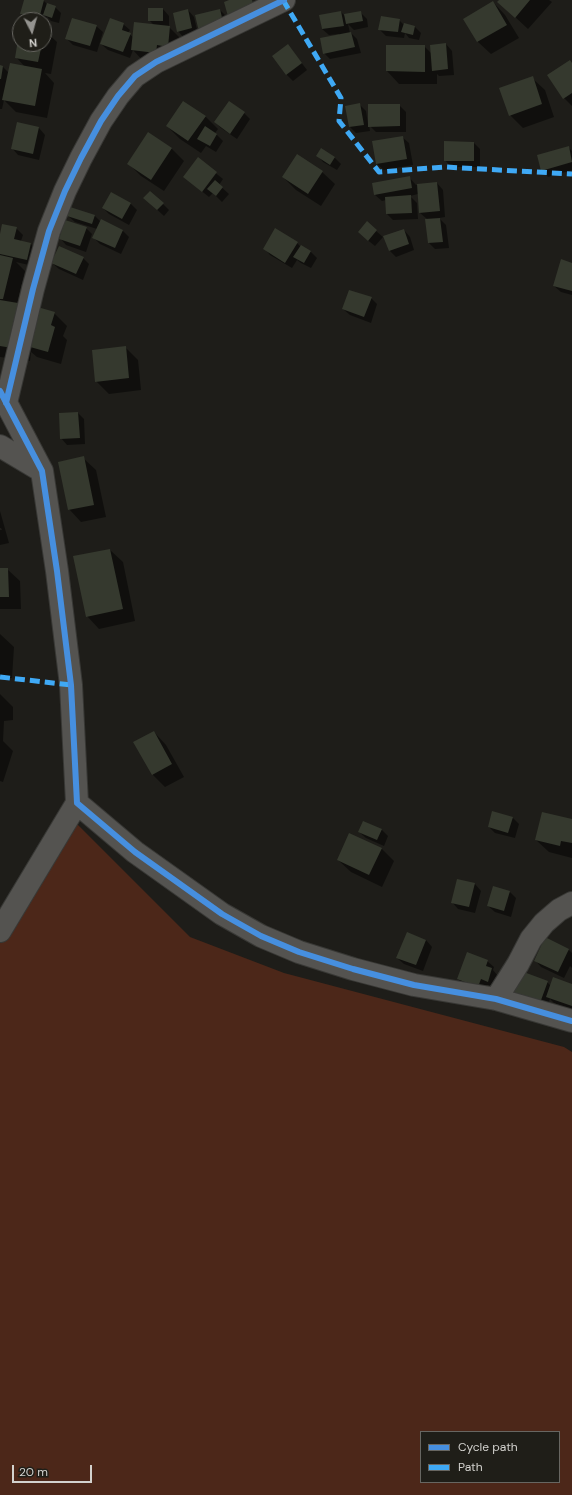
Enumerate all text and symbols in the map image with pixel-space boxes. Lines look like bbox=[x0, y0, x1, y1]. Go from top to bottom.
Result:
north arrow bbox=[12, 12, 52, 52]
text: N bbox=[28, 36, 38, 50]
legend bbox=[420, 1431, 560, 1483]
text: Cycle path bbox=[458, 1439, 518, 1455]
scale bar bbox=[14, 1457, 94, 1483]
text: Path bbox=[458, 1459, 483, 1475]
text: 20 m bbox=[19, 1464, 48, 1480]

